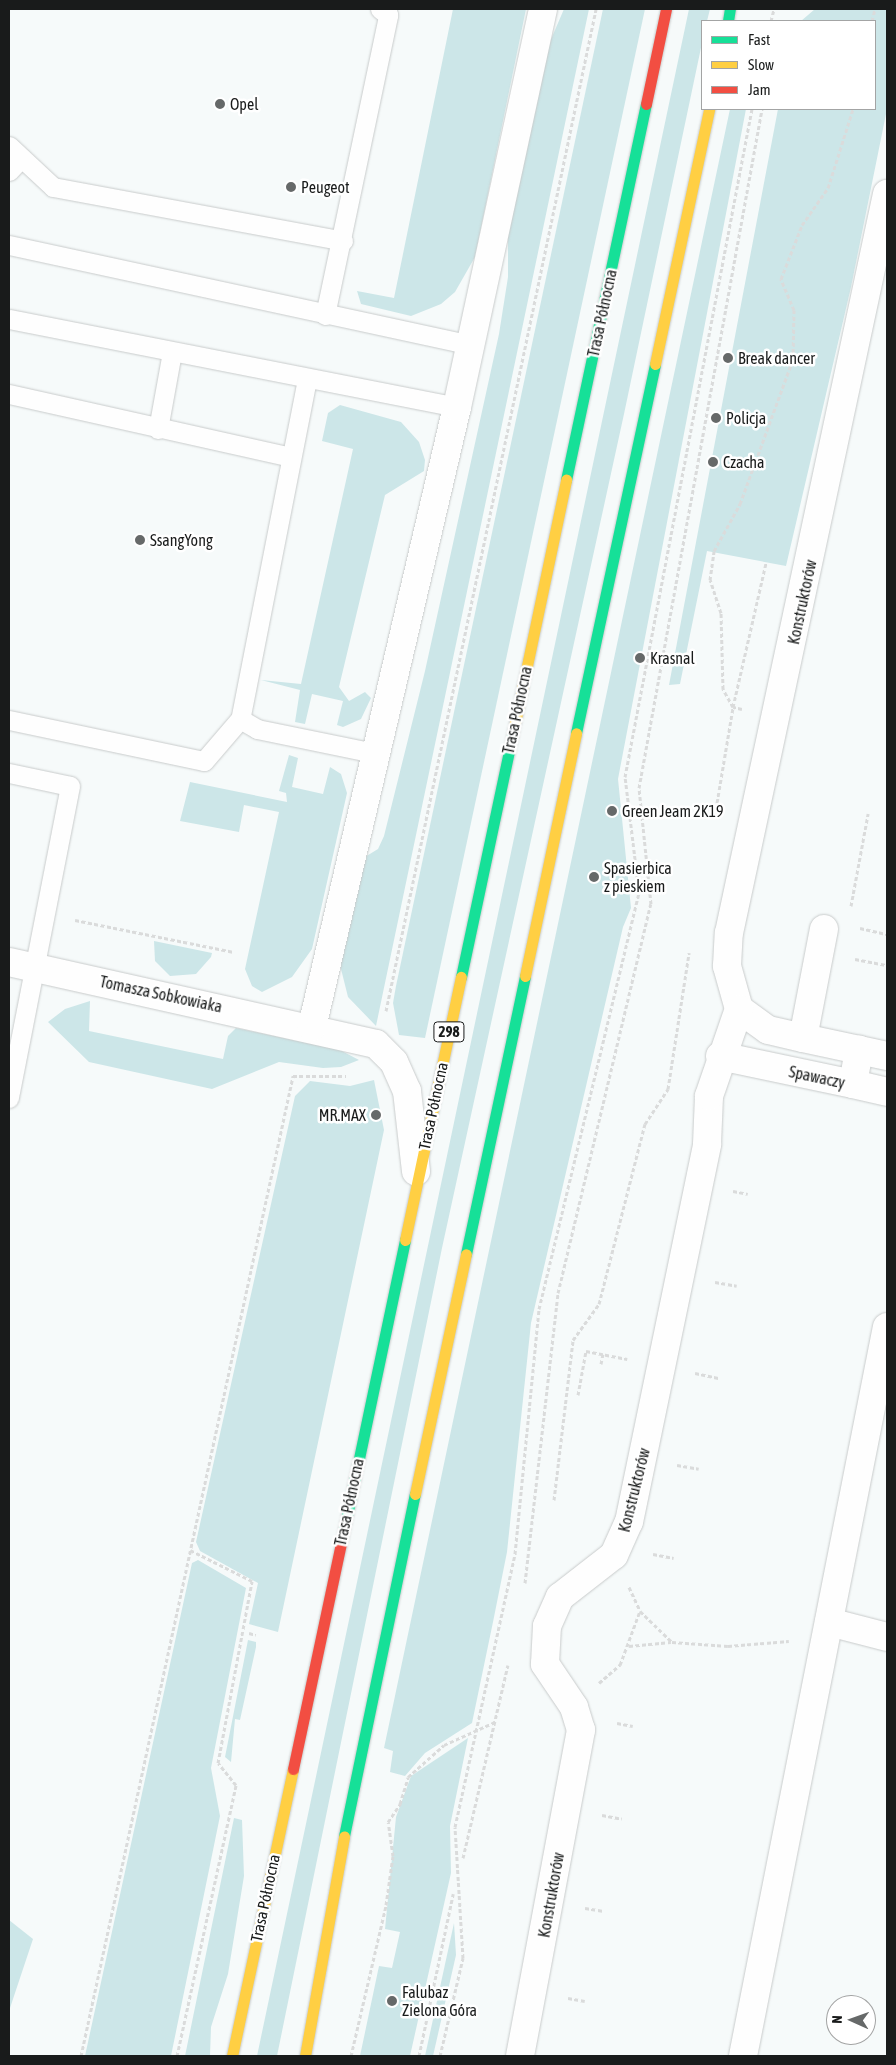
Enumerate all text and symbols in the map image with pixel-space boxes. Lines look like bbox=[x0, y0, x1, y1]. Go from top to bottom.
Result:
legend bbox=[701, 20, 876, 110]
text: Fast bbox=[748, 31, 770, 48]
text: Slow bbox=[748, 56, 774, 73]
text: Jam bbox=[748, 81, 771, 98]
place label: Opel bbox=[230, 94, 258, 114]
marker: Opel bbox=[214, 98, 226, 110]
place label: Peugeot bbox=[301, 177, 350, 197]
marker: Peugeot bbox=[285, 181, 297, 193]
street label: Trasa Północna bbox=[583, 267, 621, 359]
place label: Break dancer bbox=[738, 348, 815, 368]
marker: Break dancer bbox=[722, 352, 734, 364]
place label: Policja bbox=[726, 408, 766, 428]
marker: Policja bbox=[710, 412, 722, 424]
place label: Czacha bbox=[723, 452, 765, 472]
marker: Czacha bbox=[707, 456, 719, 468]
place label: SsangYong bbox=[150, 530, 213, 550]
marker: SsangYong bbox=[134, 534, 146, 546]
street label: Konstruktorów bbox=[784, 558, 820, 646]
place label: Krasnal bbox=[650, 648, 695, 668]
marker: Krasnal bbox=[634, 652, 646, 664]
street label: Trasa Północna bbox=[498, 664, 536, 756]
place label: Green Jeam 2K19 bbox=[622, 801, 724, 821]
marker: Green Jeam 2K19 bbox=[606, 805, 618, 817]
place label: Spasierbica z pieskiem bbox=[604, 858, 672, 896]
marker: Spasierbica z pieskiem bbox=[588, 871, 600, 883]
street label: Tomasza Sobkowiaka bbox=[98, 972, 224, 1016]
road number: 298 bbox=[433, 1020, 465, 1044]
street label: Trasa Północna bbox=[414, 1060, 452, 1152]
street label: Spawaczy bbox=[787, 1062, 847, 1092]
place label: MR.MAX bbox=[319, 1105, 366, 1125]
marker: MR.MAX bbox=[370, 1109, 382, 1121]
street label: Konstruktorów bbox=[614, 1446, 654, 1534]
street label: Trasa Północna bbox=[330, 1456, 368, 1548]
street label: Konstruktorów bbox=[534, 1851, 568, 1939]
street label: Trasa Północna bbox=[246, 1852, 284, 1944]
place label: Falubaz Zielona Góra bbox=[402, 1982, 477, 2020]
marker: Falubaz Zielona Góra bbox=[386, 1995, 398, 2007]
north arrow bbox=[826, 1995, 876, 2045]
text: N bbox=[829, 2015, 845, 2024]

